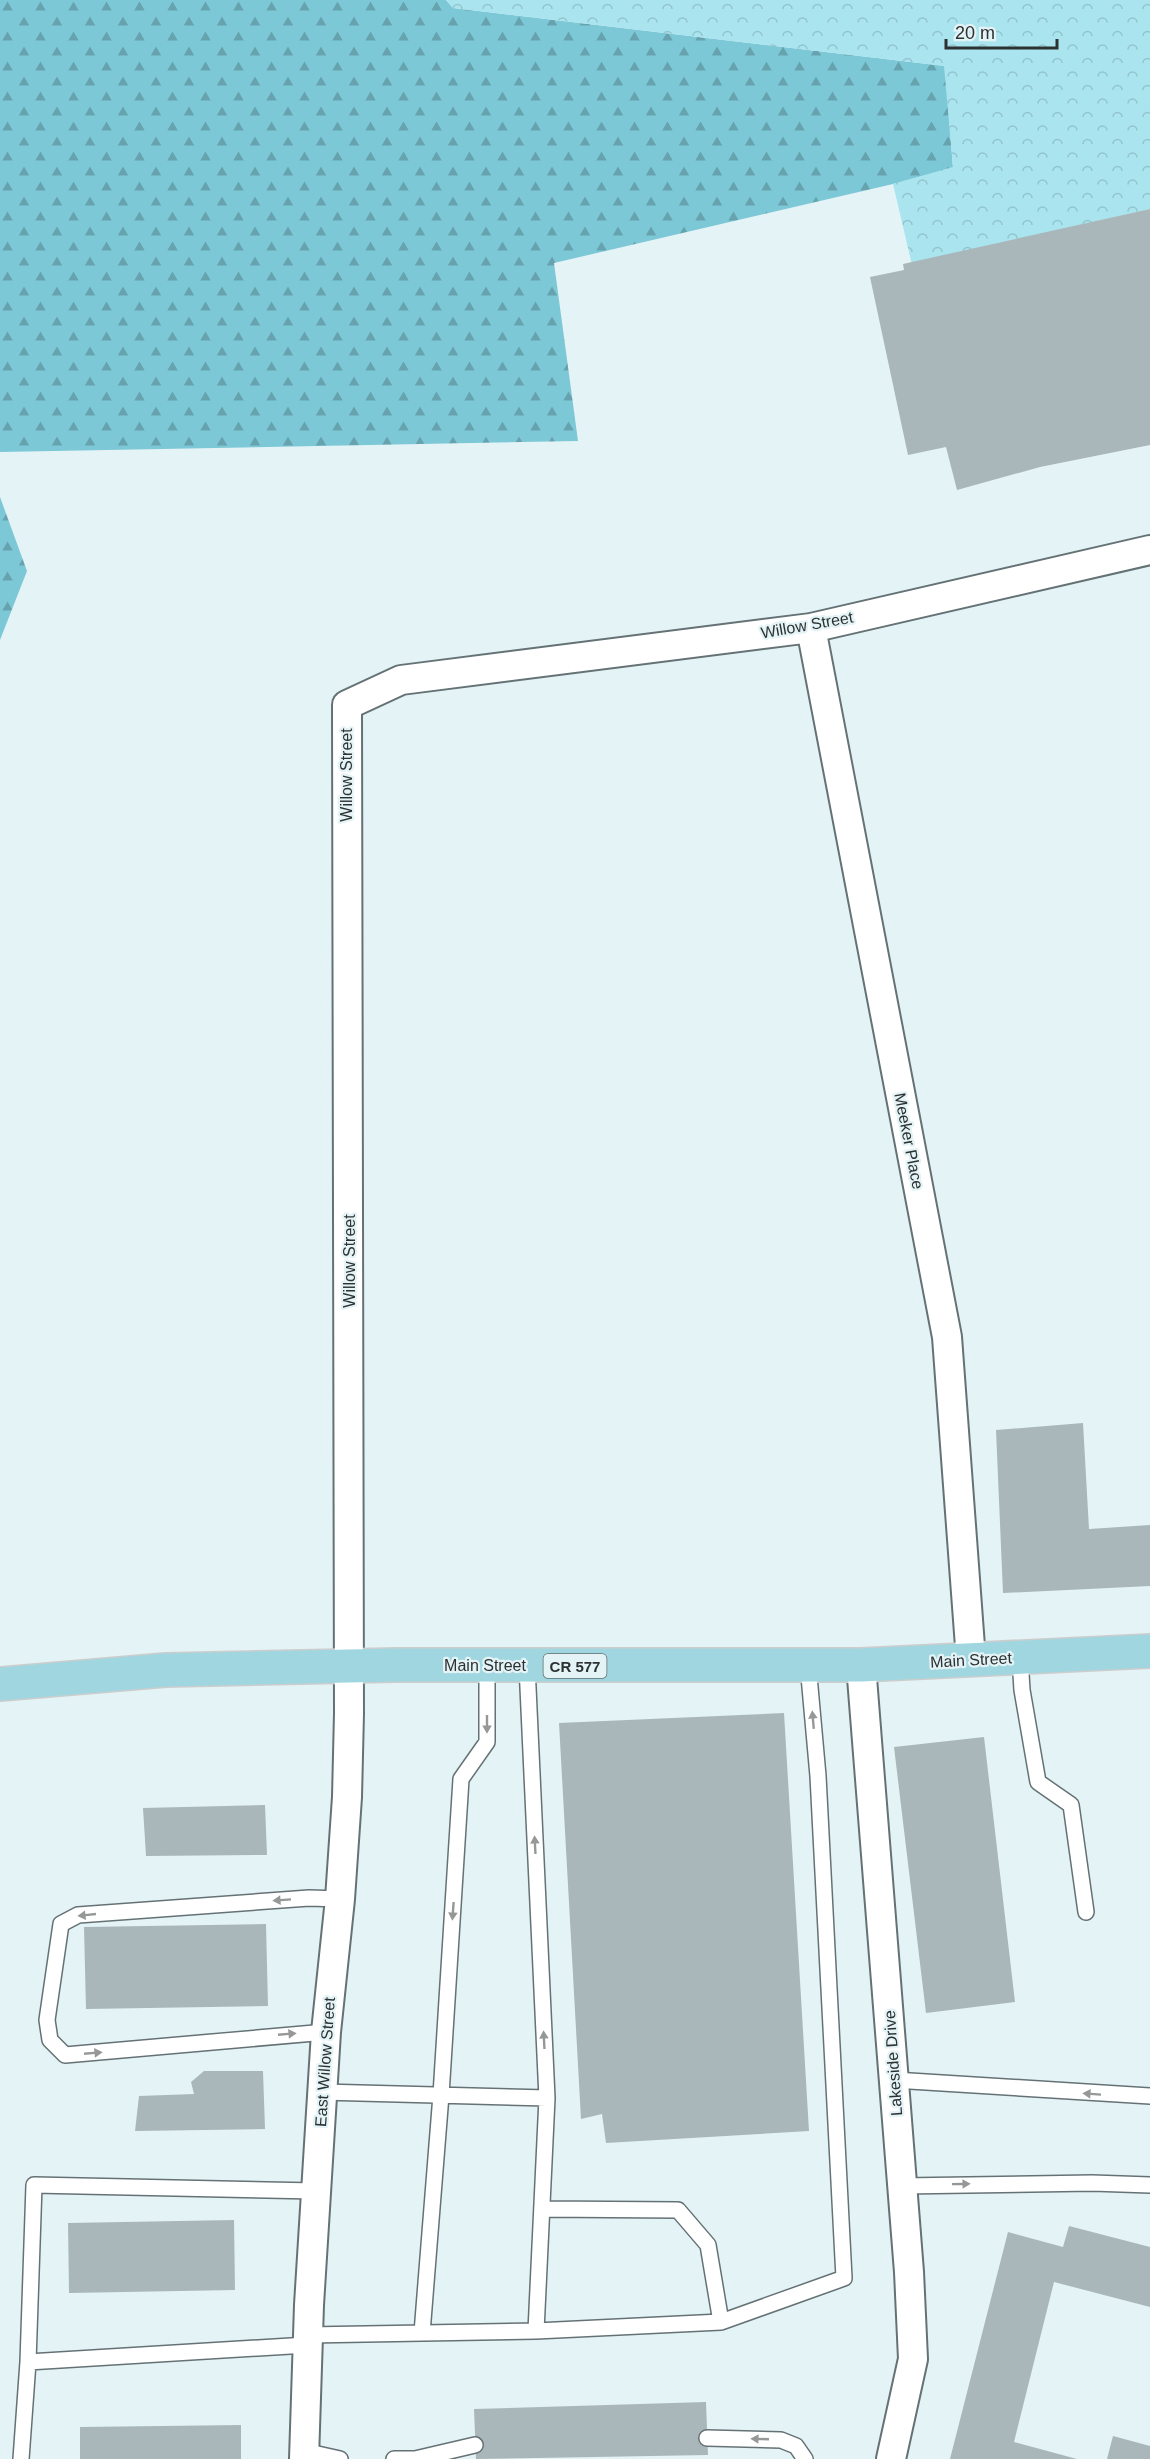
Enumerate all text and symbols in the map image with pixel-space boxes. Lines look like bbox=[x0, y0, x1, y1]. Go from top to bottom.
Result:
scale bar bbox=[946, 12, 1057, 50]
text: 20 m bbox=[955, 23, 995, 43]
street label: Willow Street bbox=[760, 608, 855, 641]
street label: Willow Street bbox=[338, 728, 355, 822]
street label: Meeker Place bbox=[891, 1091, 927, 1191]
street label: Willow Street bbox=[341, 1214, 358, 1308]
street label: Main Street bbox=[930, 1649, 1013, 1671]
road number: CR 577 bbox=[544, 1654, 606, 1678]
street label: Main Street bbox=[444, 1657, 526, 1674]
one-way arrow bbox=[808, 1711, 818, 1730]
one-way arrow bbox=[482, 1715, 492, 1734]
one-way arrow bbox=[530, 1836, 539, 1855]
one-way arrow bbox=[272, 1896, 291, 1905]
one-way arrow bbox=[448, 1901, 457, 1920]
one-way arrow bbox=[78, 1910, 97, 1920]
street label: East Willow Street bbox=[312, 1996, 338, 2127]
street label: Lakeside Drive bbox=[881, 2010, 905, 2116]
one-way arrow bbox=[278, 2029, 297, 2039]
one-way arrow bbox=[540, 2030, 549, 2049]
one-way arrow bbox=[83, 2048, 102, 2058]
one-way arrow bbox=[1082, 2089, 1101, 2099]
one-way arrow bbox=[951, 2180, 970, 2189]
one-way arrow bbox=[751, 2435, 770, 2444]

